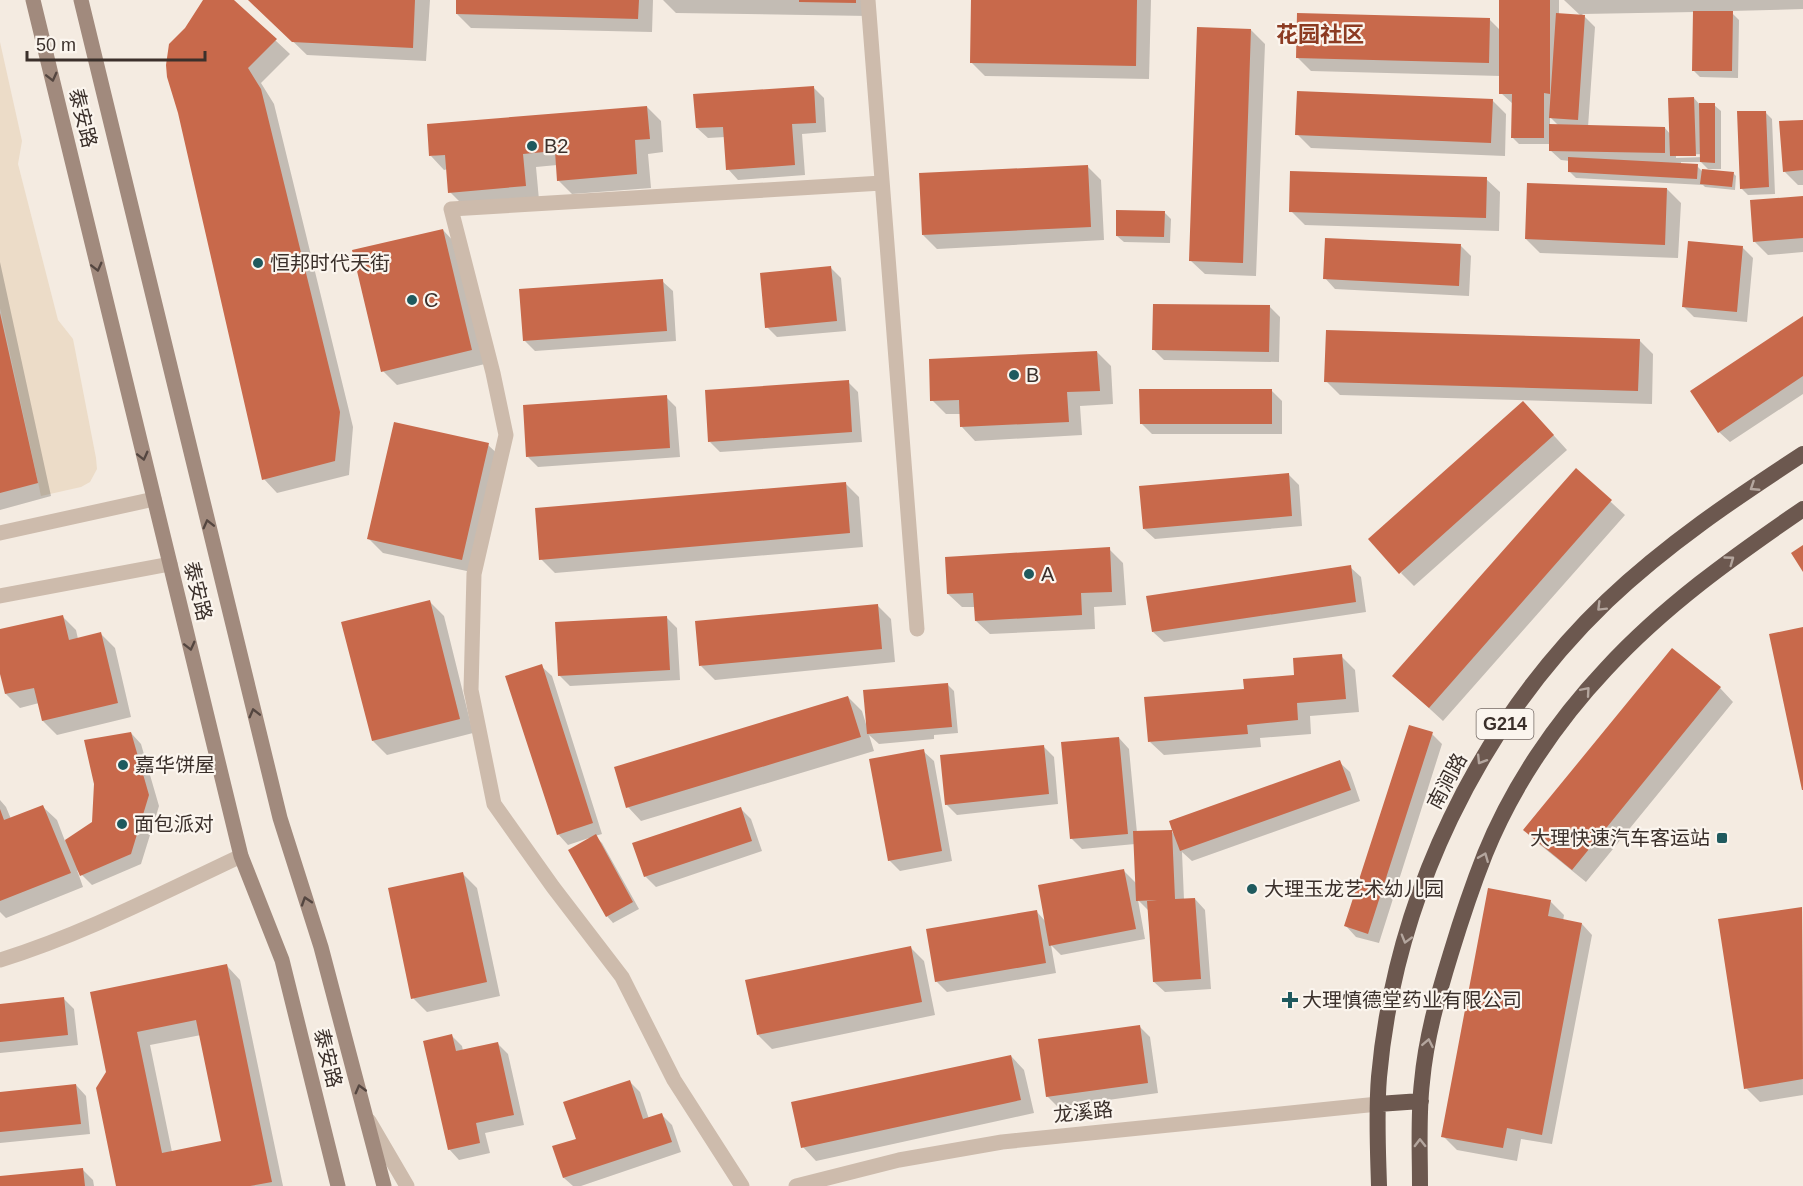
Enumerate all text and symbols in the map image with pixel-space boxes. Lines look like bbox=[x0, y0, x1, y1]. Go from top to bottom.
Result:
district label: 花园社区 bbox=[1276, 22, 1364, 47]
scale bar bbox=[27, 24, 206, 62]
text: 50 m bbox=[36, 35, 76, 55]
one-way arrow bbox=[44, 72, 57, 82]
street label: 泰安路 bbox=[65, 86, 101, 150]
place label: B2 bbox=[544, 135, 568, 157]
marker: B2 bbox=[525, 139, 539, 153]
place label: 恒邦时代天街 bbox=[270, 252, 390, 274]
marker: 恒邦时代天街 bbox=[251, 256, 265, 270]
one-way arrow bbox=[90, 262, 103, 272]
place label: C bbox=[424, 289, 438, 311]
marker: C bbox=[405, 293, 419, 307]
place label: B bbox=[1026, 364, 1039, 386]
marker: B bbox=[1007, 368, 1021, 382]
one-way arrow bbox=[136, 451, 149, 461]
one-way arrow bbox=[1750, 479, 1760, 491]
one-way arrow bbox=[203, 519, 216, 529]
one-way arrow bbox=[1723, 556, 1734, 567]
street label: 泰安路 bbox=[180, 559, 216, 623]
place label: A bbox=[1041, 563, 1055, 585]
marker: A bbox=[1022, 567, 1036, 581]
one-way arrow bbox=[1598, 600, 1608, 611]
one-way arrow bbox=[182, 641, 195, 651]
one-way arrow bbox=[1579, 687, 1590, 698]
one-way arrow bbox=[249, 709, 262, 719]
road number: G214 bbox=[1476, 709, 1534, 739]
street label: 南涧路 bbox=[1423, 749, 1471, 813]
place label: 嘉华饼屋 bbox=[135, 754, 215, 776]
one-way arrow bbox=[1477, 754, 1489, 764]
marker: 嘉华饼屋 bbox=[116, 758, 130, 772]
place label: 面包派对 bbox=[134, 813, 214, 835]
marker: 面包派对 bbox=[115, 817, 129, 831]
place label: 大理快速汽车客运站 bbox=[1530, 827, 1710, 849]
marker: 大理快速汽车客运站 bbox=[1715, 831, 1729, 845]
one-way arrow bbox=[1477, 852, 1489, 863]
place label: 大理玉龙艺术幼儿园 bbox=[1264, 878, 1444, 900]
marker: 大理玉龙艺术幼儿园 bbox=[1245, 882, 1259, 896]
one-way arrow bbox=[301, 896, 314, 907]
one-way arrow bbox=[1401, 934, 1413, 944]
place label: 大理慎德堂药业有限公司 bbox=[1302, 989, 1522, 1011]
marker: 大理慎德堂药业有限公司 bbox=[1283, 993, 1297, 1007]
street label: 泰安路 bbox=[310, 1026, 346, 1090]
one-way arrow bbox=[1421, 1038, 1434, 1048]
one-way arrow bbox=[355, 1084, 367, 1094]
street label: 龙溪路 bbox=[1052, 1098, 1114, 1126]
one-way arrow bbox=[1413, 1139, 1426, 1148]

